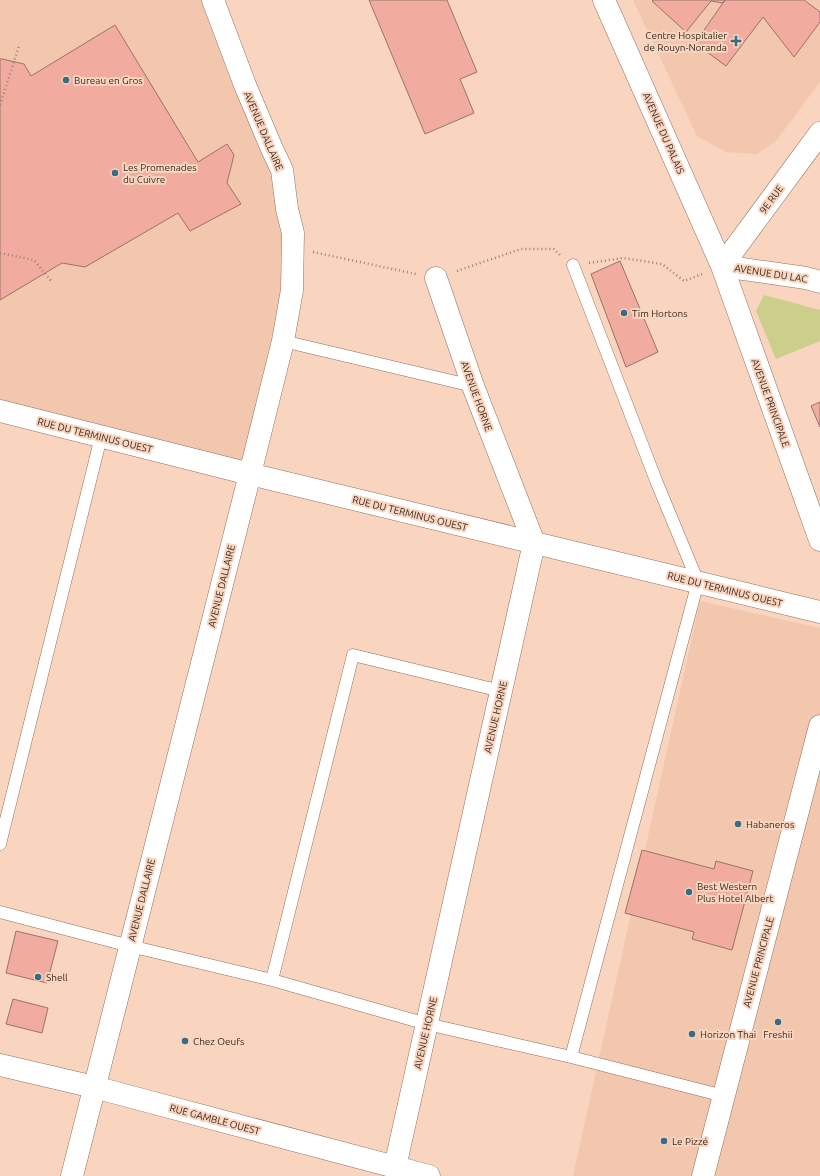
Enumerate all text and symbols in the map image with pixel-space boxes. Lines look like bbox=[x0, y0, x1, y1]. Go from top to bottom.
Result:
place label: Centre Hospitalier de Rouyn-Noranda bbox=[644, 30, 727, 53]
marker: Centre Hospitalier de Rouyn-Noranda bbox=[730, 35, 742, 47]
marker: Bureau en Gros bbox=[61, 75, 71, 85]
place label: Bureau en Gros bbox=[74, 75, 143, 86]
street label: AVENUE DALLAIRE bbox=[242, 90, 285, 173]
street label: AVENUE DU PALAIS bbox=[641, 91, 686, 176]
place label: Les Promenades du Cuivre bbox=[123, 162, 197, 185]
marker: Les Promenades du Cuivre bbox=[110, 168, 120, 178]
street label: 9E RUE bbox=[757, 183, 786, 216]
street label: AVENUE DU LAC bbox=[734, 262, 808, 285]
marker: Tim Hortons bbox=[619, 308, 629, 318]
place label: Tim Hortons bbox=[632, 308, 688, 319]
street label: AVENUE PRINCIPALE bbox=[749, 358, 792, 449]
street label: AVENUE HORNE bbox=[459, 360, 494, 433]
street label: RUE DU TERMINUS OUEST bbox=[36, 416, 154, 455]
street label: RUE DU TERMINUS OUEST bbox=[351, 494, 469, 533]
street label: AVENUE DALLAIRE bbox=[206, 543, 237, 629]
street label: RUE DU TERMINUS OUEST bbox=[666, 570, 784, 609]
street label: AVENUE HORNE bbox=[482, 680, 509, 754]
marker: Habaneros bbox=[733, 819, 743, 829]
place label: Habaneros bbox=[746, 819, 794, 830]
street label: AVENUE DALLAIRE bbox=[126, 857, 157, 943]
place label: Best Western Plus Hotel Albert bbox=[697, 881, 773, 904]
marker: Best Western Plus Hotel Albert bbox=[684, 887, 694, 897]
street label: AVENUE PRINCIPALE bbox=[741, 915, 776, 1009]
marker: Shell bbox=[33, 972, 43, 982]
place label: Shell bbox=[46, 972, 68, 983]
street label: AVENUE HORNE bbox=[412, 996, 439, 1070]
marker: Freshii bbox=[773, 1017, 783, 1027]
marker: Horizon Thai bbox=[687, 1029, 697, 1039]
place label: Horizon Thai bbox=[700, 1029, 756, 1040]
place label: Freshii bbox=[763, 1029, 793, 1040]
marker: Chez Oeufs bbox=[180, 1036, 190, 1046]
place label: Chez Oeufs bbox=[193, 1036, 244, 1047]
street label: RUE GAMBLE OUEST bbox=[168, 1102, 262, 1137]
marker: Le Pizzé bbox=[659, 1136, 669, 1146]
place label: Le Pizzé bbox=[672, 1136, 708, 1147]

